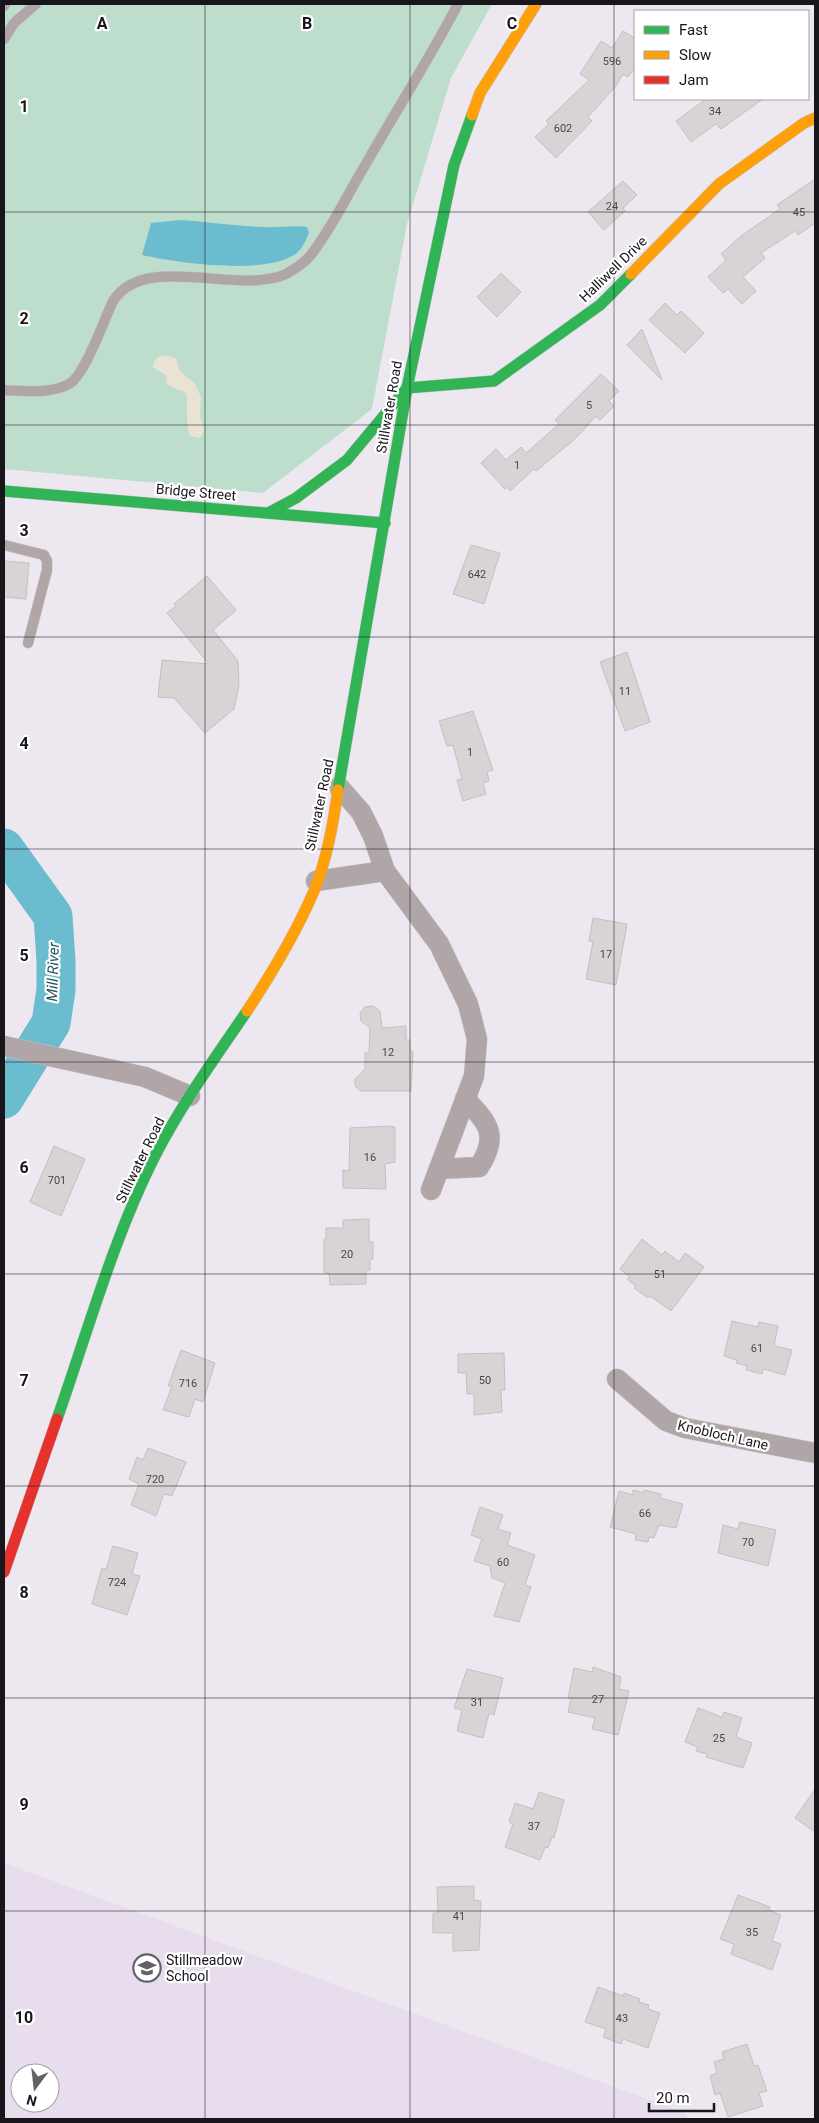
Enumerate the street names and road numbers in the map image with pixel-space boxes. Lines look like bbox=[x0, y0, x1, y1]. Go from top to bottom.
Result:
street label: Halliwell Drive bbox=[576, 233, 650, 305]
street label: Stillwater Road bbox=[373, 360, 405, 454]
street label: Bridge Street bbox=[155, 481, 237, 504]
street label: Stillwater Road bbox=[301, 758, 337, 852]
street label: Stillwater Road bbox=[112, 1114, 168, 1206]
street label: Knobloch Lane bbox=[676, 1417, 770, 1453]

